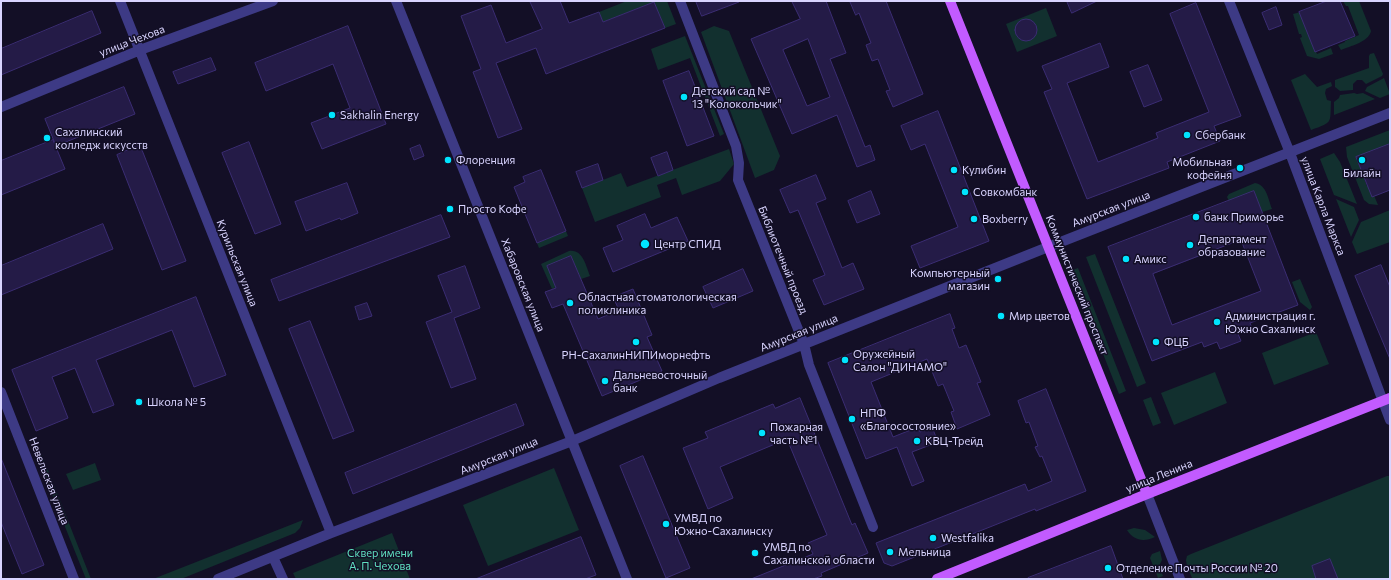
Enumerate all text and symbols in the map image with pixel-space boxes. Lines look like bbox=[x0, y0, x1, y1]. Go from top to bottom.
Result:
street label: улица Чехова bbox=[97, 22, 167, 60]
place label: Детский сад № 13 "Колокольчик" bbox=[692, 84, 782, 110]
marker: Детский сад № 13 "Колокольчик" bbox=[679, 92, 689, 102]
place label: Sakhalin Energy bbox=[340, 108, 419, 122]
marker: Sakhalin Energy bbox=[327, 110, 337, 120]
place label: Сахалинский колледж искусств bbox=[55, 125, 148, 151]
place label: Сбербанк bbox=[1195, 128, 1246, 142]
marker: Сбербанк bbox=[1182, 130, 1192, 140]
marker: Сахалинский колледж искусств bbox=[42, 133, 52, 143]
place label: Флоренция bbox=[456, 153, 515, 167]
marker: Флоренция bbox=[443, 155, 453, 165]
place label: Мобильная кофейня bbox=[1172, 155, 1232, 181]
street label: улица Карла Маркса bbox=[1298, 155, 1348, 257]
marker: Билайн bbox=[1357, 155, 1367, 165]
place label: Кулибин bbox=[962, 163, 1006, 177]
marker: Мобильная кофейня bbox=[1235, 163, 1245, 173]
marker: Кулибин bbox=[949, 165, 959, 175]
place label: Билайн bbox=[1343, 166, 1381, 180]
place label: Совкомбанк bbox=[973, 185, 1037, 199]
marker: Совкомбанк bbox=[960, 187, 970, 197]
street label: Амурская улица bbox=[1070, 188, 1152, 230]
place label: Просто Кофе bbox=[458, 202, 526, 216]
marker: Просто Кофе bbox=[445, 204, 455, 214]
street label: Библиотечный проезд bbox=[755, 204, 811, 316]
place label: банк Приморье bbox=[1204, 210, 1284, 224]
place label: Boxberry bbox=[982, 212, 1028, 226]
marker: банк Приморье bbox=[1191, 212, 1201, 222]
street label: Коммунистический проспект bbox=[1043, 213, 1111, 357]
marker: Boxberry bbox=[969, 214, 979, 224]
street label: Курильская улица bbox=[214, 218, 260, 308]
place label: Департамент образование bbox=[1198, 232, 1267, 258]
street label: Хабаровская улица bbox=[498, 236, 548, 334]
place label: Центр СПИД bbox=[654, 237, 721, 251]
marker: Центр СПИД bbox=[639, 238, 651, 250]
marker: Департамент образование bbox=[1185, 240, 1195, 250]
place label: Амикс bbox=[1134, 252, 1167, 266]
marker: Амикс bbox=[1121, 254, 1131, 264]
place label: Компьютерный магазин bbox=[910, 266, 990, 292]
marker: Компьютерный магазин bbox=[993, 274, 1003, 284]
place label: Областная стоматологическая поликлиника bbox=[578, 290, 737, 316]
marker: Областная стоматологическая поликлиника bbox=[565, 298, 575, 308]
place label: Мир цветов bbox=[1009, 309, 1070, 323]
place label: Администрация г. Южно Сахалинск bbox=[1225, 309, 1316, 335]
street label: Амурская улица bbox=[758, 311, 840, 355]
marker: Мир цветов bbox=[996, 311, 1006, 321]
marker: Администрация г. Южно Сахалинск bbox=[1212, 317, 1222, 327]
place label: ФЦБ bbox=[1164, 335, 1189, 349]
marker: РН-СахалинНИПИморнефть bbox=[631, 337, 641, 347]
marker: ФЦБ bbox=[1151, 337, 1161, 347]
place label: Оружейный Салон "ДИНАМО" bbox=[853, 347, 947, 373]
place label: РН-СахалинНИПИморнефть bbox=[562, 348, 710, 362]
marker: Оружейный Салон "ДИНАМО" bbox=[840, 355, 850, 365]
place label: Дальневосточный банк bbox=[613, 368, 707, 394]
marker: Дальневосточный банк bbox=[600, 376, 610, 386]
place label: Школа № 5 bbox=[147, 395, 206, 409]
marker: Школа № 5 bbox=[134, 397, 144, 407]
place label: НПФ «Благосостояние» bbox=[860, 406, 956, 432]
marker: НПФ «Благосостояние» bbox=[847, 414, 857, 424]
place label: Пожарная часть №1 bbox=[770, 420, 823, 446]
marker: Пожарная часть №1 bbox=[757, 428, 767, 438]
street label: Амурская улица bbox=[458, 434, 540, 478]
place label: КВЦ-Трейд bbox=[925, 434, 983, 448]
street label: Невельская улица bbox=[26, 435, 72, 527]
marker: КВЦ-Трейд bbox=[912, 436, 922, 446]
street label: улица Ленина bbox=[1124, 457, 1194, 495]
place label: УМВД по Южно-Сахалинску bbox=[674, 511, 773, 537]
marker: УМВД по Южно-Сахалинску bbox=[661, 519, 671, 529]
place label: Westfalika bbox=[941, 531, 994, 545]
marker: Westfalika bbox=[928, 533, 938, 543]
place label: УМВД по Сахалинской области bbox=[763, 540, 875, 566]
place label: Мельница bbox=[898, 545, 951, 559]
park label: Сквер имени А. П. Чехова bbox=[347, 546, 413, 572]
marker: Мельница bbox=[885, 547, 895, 557]
marker: УМВД по Сахалинской области bbox=[750, 548, 760, 558]
place label: Отделение Почты России № 20 bbox=[1116, 561, 1278, 575]
marker: Отделение Почты России № 20 bbox=[1103, 563, 1113, 573]

